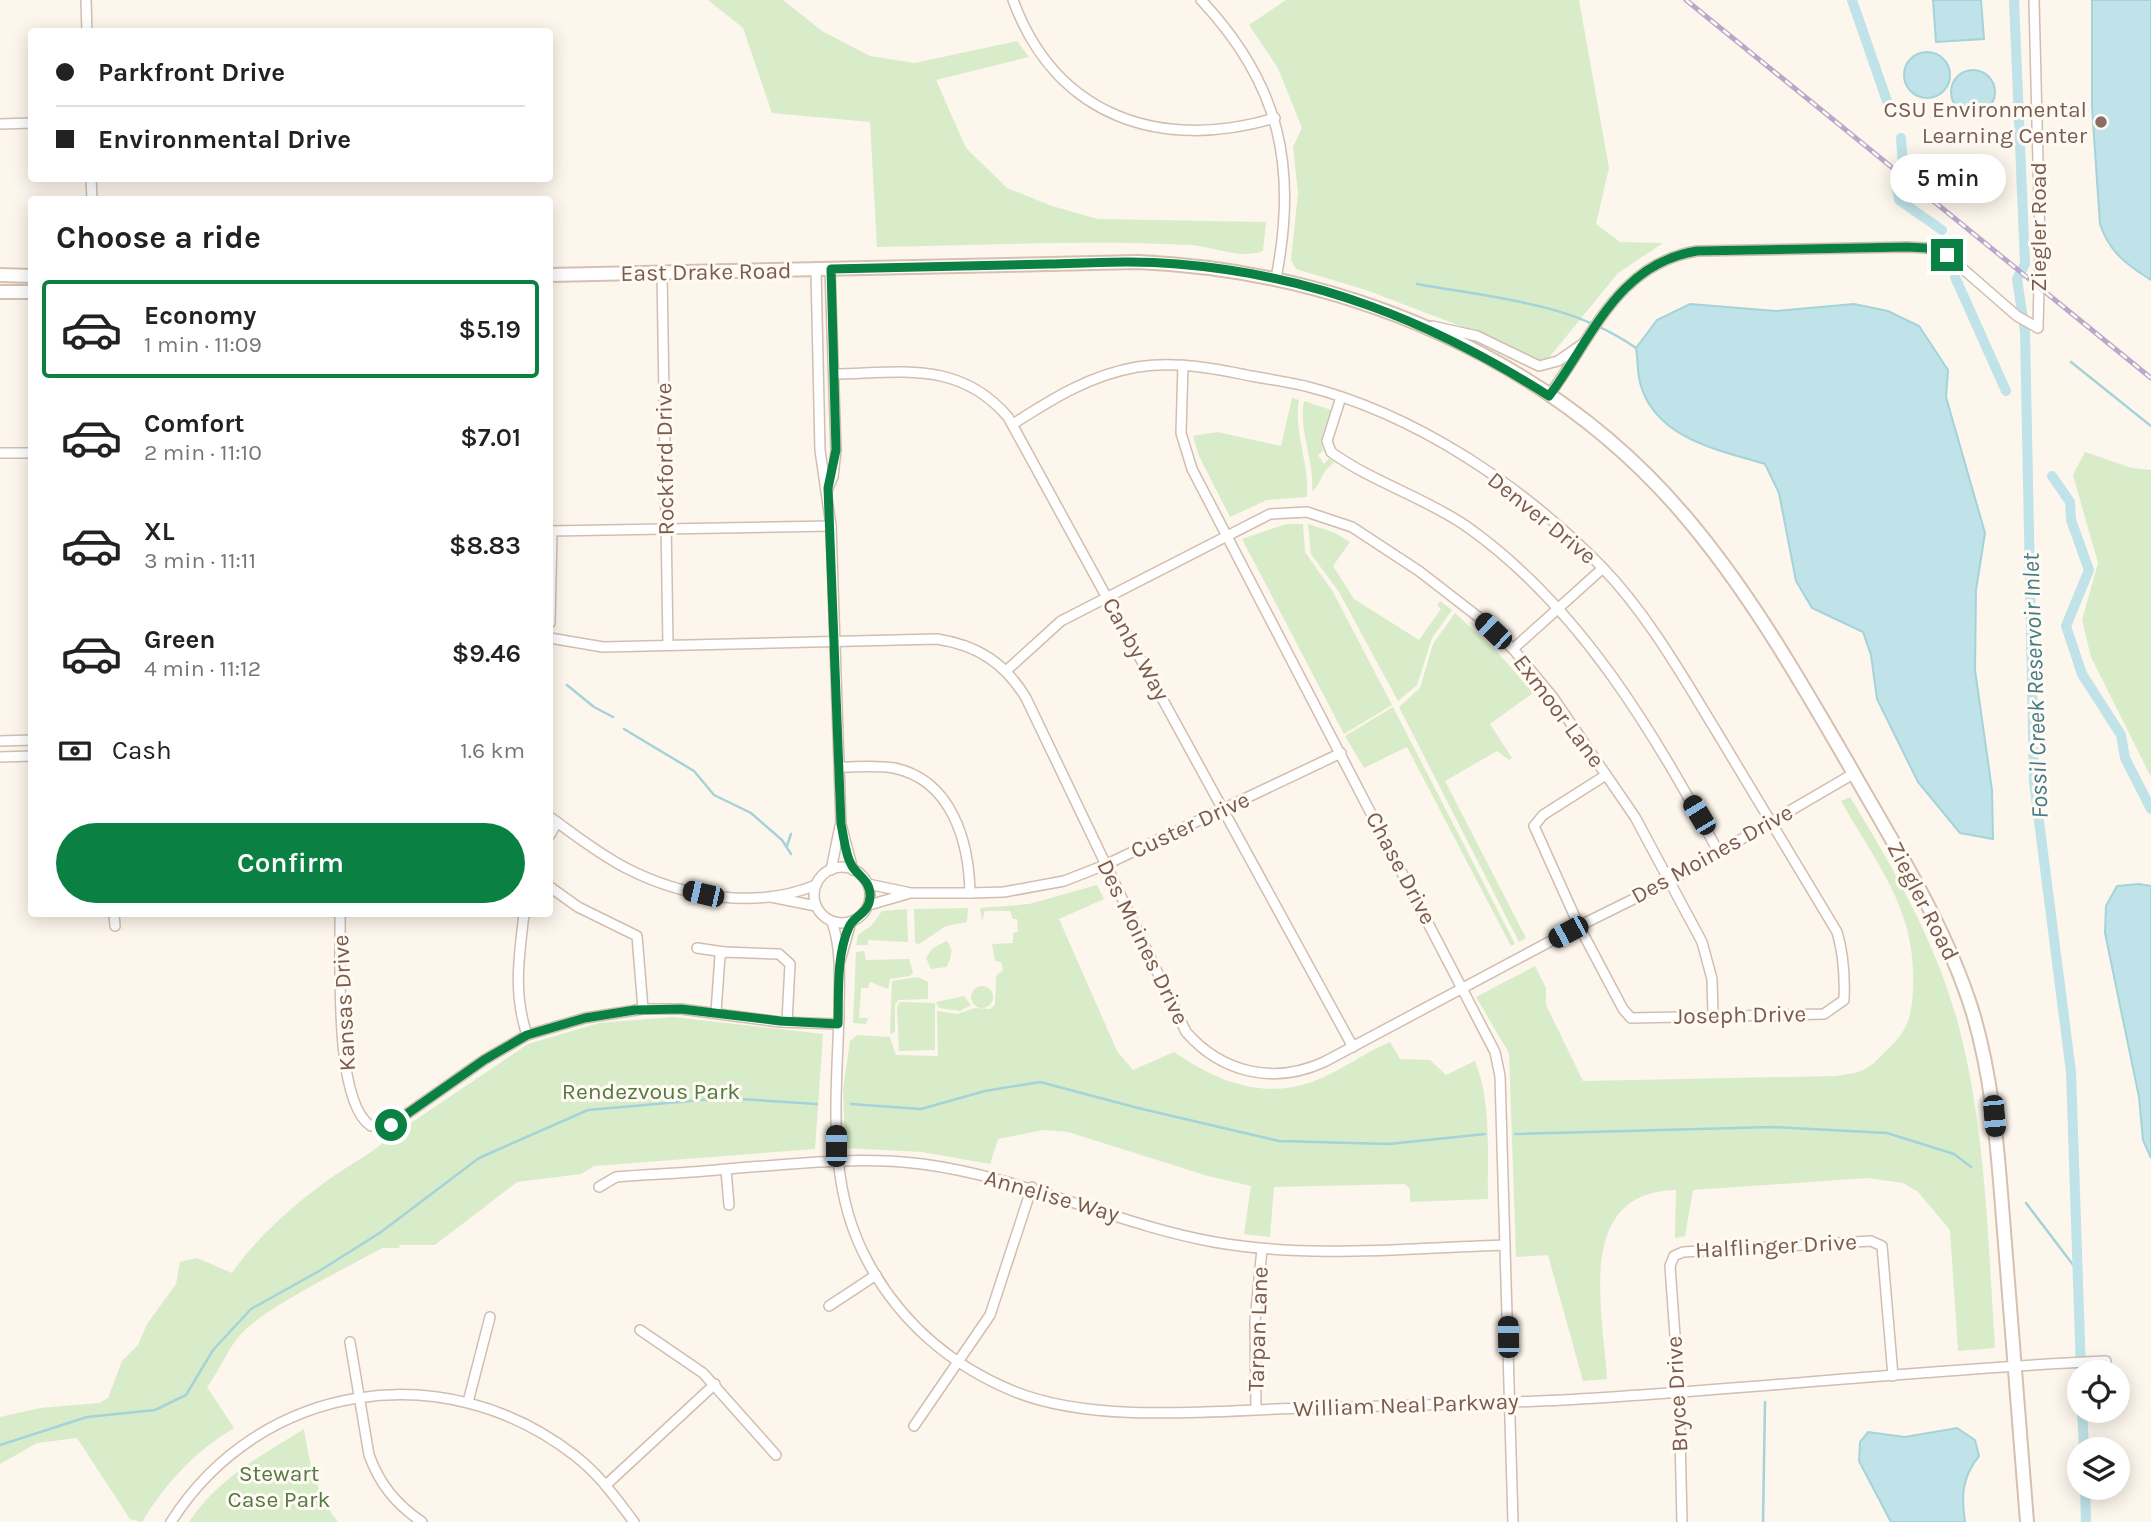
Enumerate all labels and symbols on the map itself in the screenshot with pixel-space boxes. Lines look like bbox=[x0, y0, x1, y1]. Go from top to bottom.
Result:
place label: CSU Environmental Learning Center bbox=[1884, 96, 2088, 149]
marker: CSU Environmental Learning Center bbox=[2093, 114, 2109, 130]
callout: 5 min bbox=[1889, 154, 2005, 202]
street label: Ziegler Road bbox=[2025, 162, 2052, 292]
route end bbox=[1931, 239, 1963, 271]
street label: East Drake Road bbox=[620, 257, 792, 287]
street label: Rockford Drive bbox=[650, 382, 680, 536]
street label: Denver Drive bbox=[1482, 466, 1602, 570]
water label: Fossil Creek Reservoir Inlet bbox=[2016, 552, 2054, 819]
street label: Canby Way bbox=[1097, 593, 1175, 705]
car bbox=[1471, 609, 1516, 653]
street label: Exmoor Lane bbox=[1508, 649, 1610, 773]
street label: Custer Drive bbox=[1126, 786, 1254, 864]
car bbox=[1680, 792, 1719, 838]
street label: Des Moines Drive bbox=[1627, 798, 1797, 910]
street label: Chase Drive bbox=[1360, 807, 1442, 929]
street label: Ziegler Road bbox=[1881, 837, 1965, 965]
street label: Des Moines Drive bbox=[1091, 855, 1195, 1029]
car bbox=[681, 879, 726, 909]
car bbox=[1545, 913, 1592, 951]
street label: Kansas Drive bbox=[327, 934, 361, 1072]
street label: Joseph Drive bbox=[1674, 1000, 1806, 1030]
park label: Rendezvous Park bbox=[562, 1078, 740, 1105]
car bbox=[1982, 1094, 2007, 1138]
route start bbox=[375, 1109, 407, 1141]
car bbox=[826, 1125, 847, 1167]
street label: Annelise Way bbox=[982, 1164, 1123, 1228]
street label: Halflinger Drive bbox=[1694, 1228, 1858, 1264]
street label: Tarpan Lane bbox=[1242, 1266, 1274, 1392]
car bbox=[1498, 1316, 1519, 1358]
street label: Bryce Drive bbox=[1660, 1335, 1694, 1453]
street label: William Neal Parkway bbox=[1293, 1388, 1519, 1422]
park label: Stewart Case Park bbox=[228, 1460, 330, 1513]

